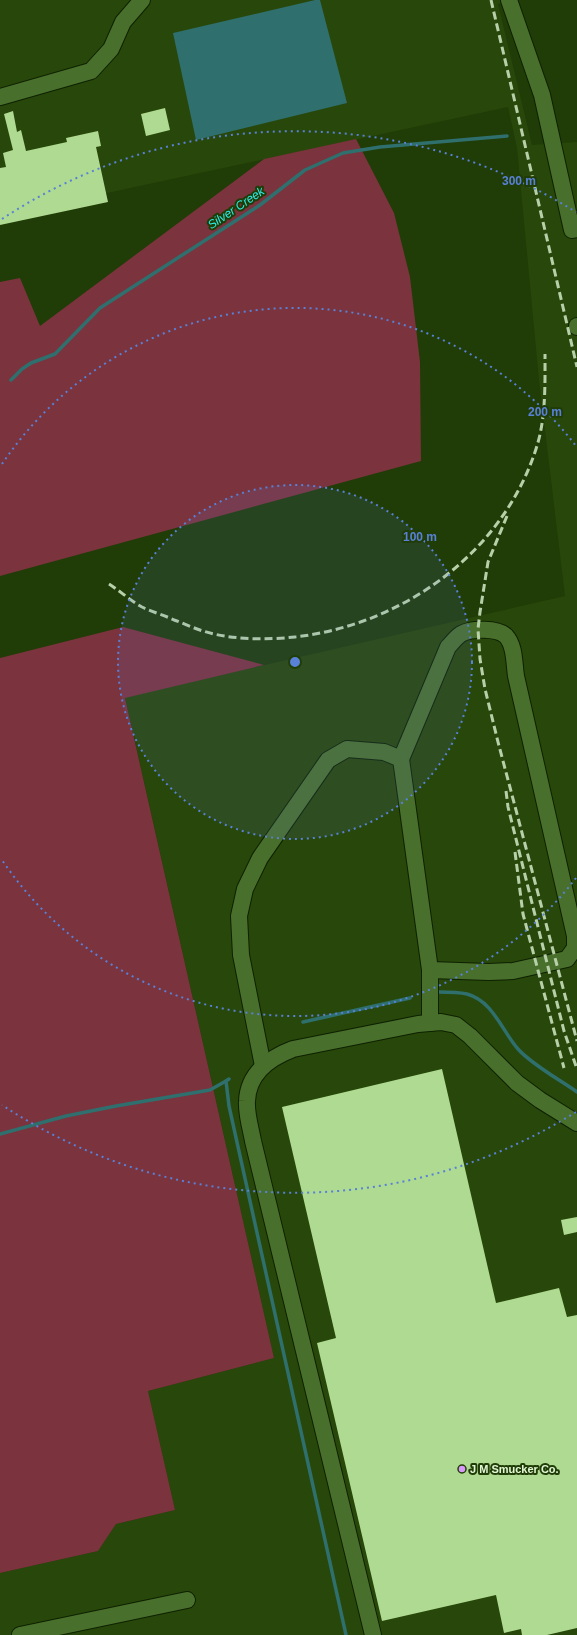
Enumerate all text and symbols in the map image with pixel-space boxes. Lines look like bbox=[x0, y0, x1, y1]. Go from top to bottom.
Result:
text: 300 m bbox=[502, 174, 536, 188]
water label: Silver Creek bbox=[205, 183, 268, 232]
text: 200 m bbox=[528, 405, 562, 419]
text: 100 m bbox=[403, 530, 437, 544]
centre of rings bbox=[288, 655, 302, 669]
place label: J M Smucker Co. bbox=[470, 1463, 559, 1475]
marker: J M Smucker Co. bbox=[457, 1464, 467, 1474]

